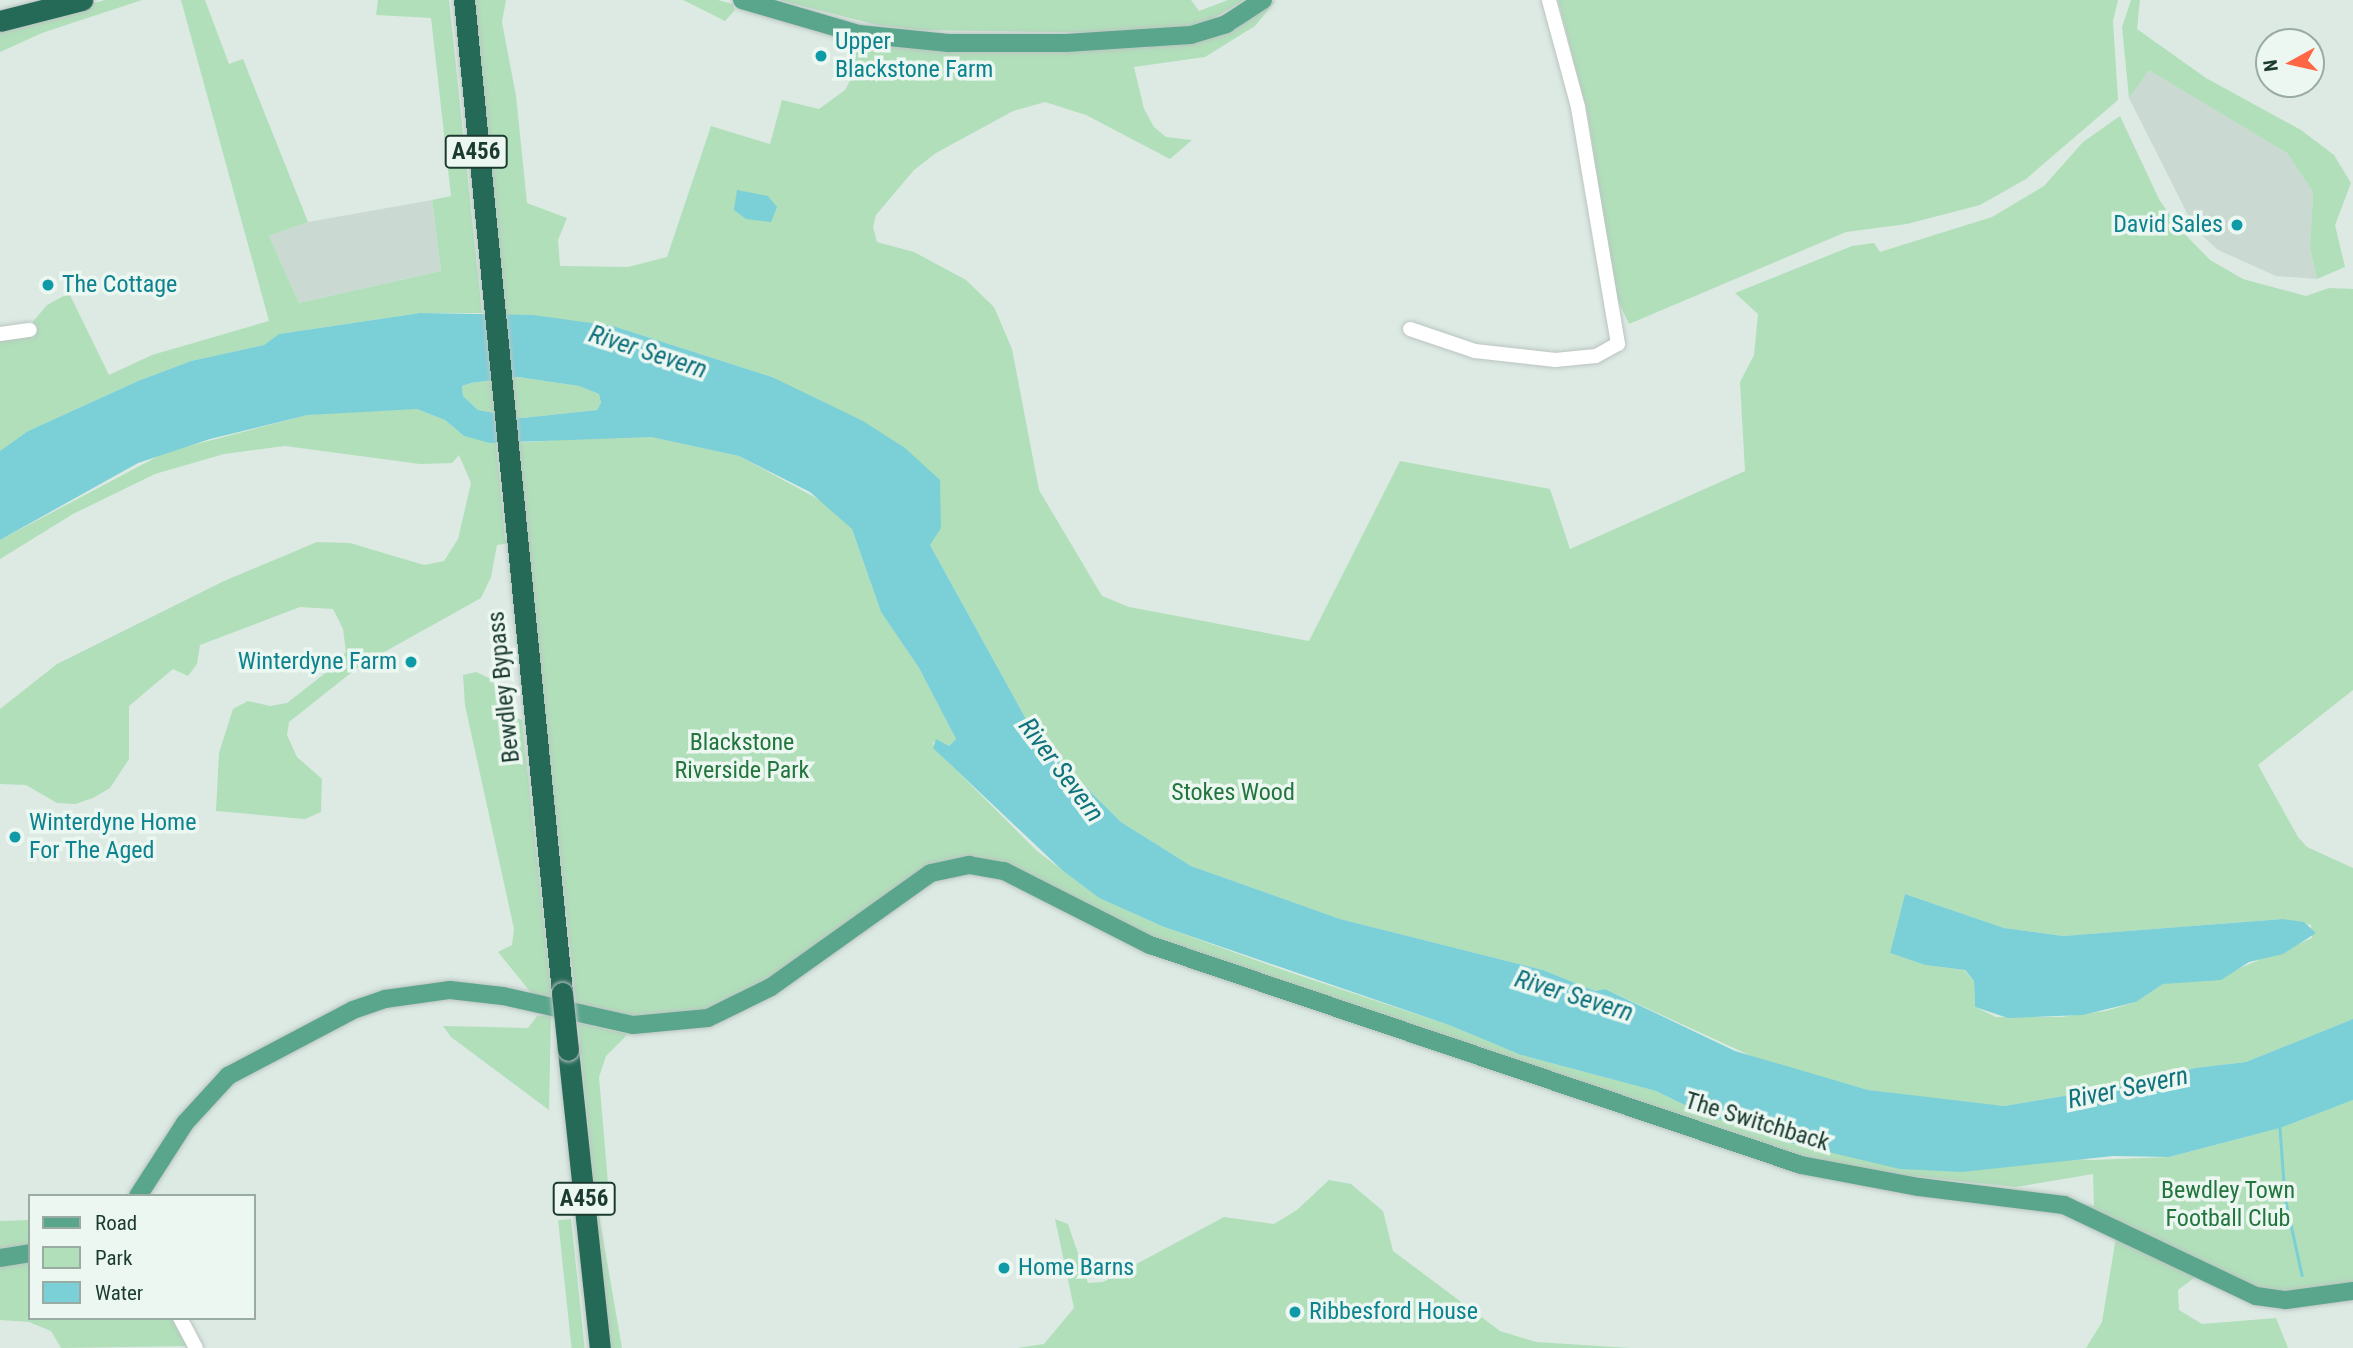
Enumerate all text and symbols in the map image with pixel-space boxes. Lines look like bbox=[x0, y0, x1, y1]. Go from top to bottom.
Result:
place label: Upper Blackstone Farm bbox=[835, 28, 993, 84]
north arrow bbox=[2255, 28, 2325, 98]
marker: Upper Blackstone Farm bbox=[813, 48, 829, 64]
text: N bbox=[2258, 58, 2283, 73]
road number: A456 bbox=[444, 132, 508, 172]
place label: David Sales bbox=[2113, 211, 2223, 239]
marker: David Sales bbox=[2229, 217, 2245, 233]
place label: The Cottage bbox=[62, 271, 177, 299]
marker: The Cottage bbox=[40, 277, 56, 293]
water label: River Severn bbox=[585, 318, 711, 386]
street label: Bewdley Bypass bbox=[482, 610, 526, 764]
place label: Winterdyne Farm bbox=[238, 648, 397, 676]
marker: Winterdyne Farm bbox=[403, 654, 419, 670]
water label: River Severn bbox=[1012, 712, 1110, 828]
park label: Blackstone Riverside Park bbox=[675, 729, 809, 785]
park label: Stokes Wood bbox=[1171, 779, 1295, 807]
place label: Winterdyne Home For The Aged bbox=[29, 809, 196, 865]
marker: Winterdyne Home For The Aged bbox=[7, 829, 23, 845]
water label: River Severn bbox=[1511, 963, 1637, 1029]
water label: River Severn bbox=[2065, 1060, 2191, 1116]
street label: The Switchback bbox=[1681, 1086, 1833, 1158]
park label: Bewdley Town Football Club bbox=[2161, 1177, 2295, 1233]
road number: A456 bbox=[552, 1180, 616, 1218]
legend bbox=[28, 1194, 256, 1320]
text: Road bbox=[95, 1211, 137, 1235]
text: Park bbox=[95, 1246, 132, 1270]
place label: Home Barns bbox=[1018, 1254, 1134, 1282]
marker: Home Barns bbox=[996, 1260, 1012, 1276]
text: Water bbox=[95, 1281, 143, 1305]
place label: Ribbesford House bbox=[1309, 1298, 1478, 1326]
marker: Ribbesford House bbox=[1287, 1304, 1303, 1320]

